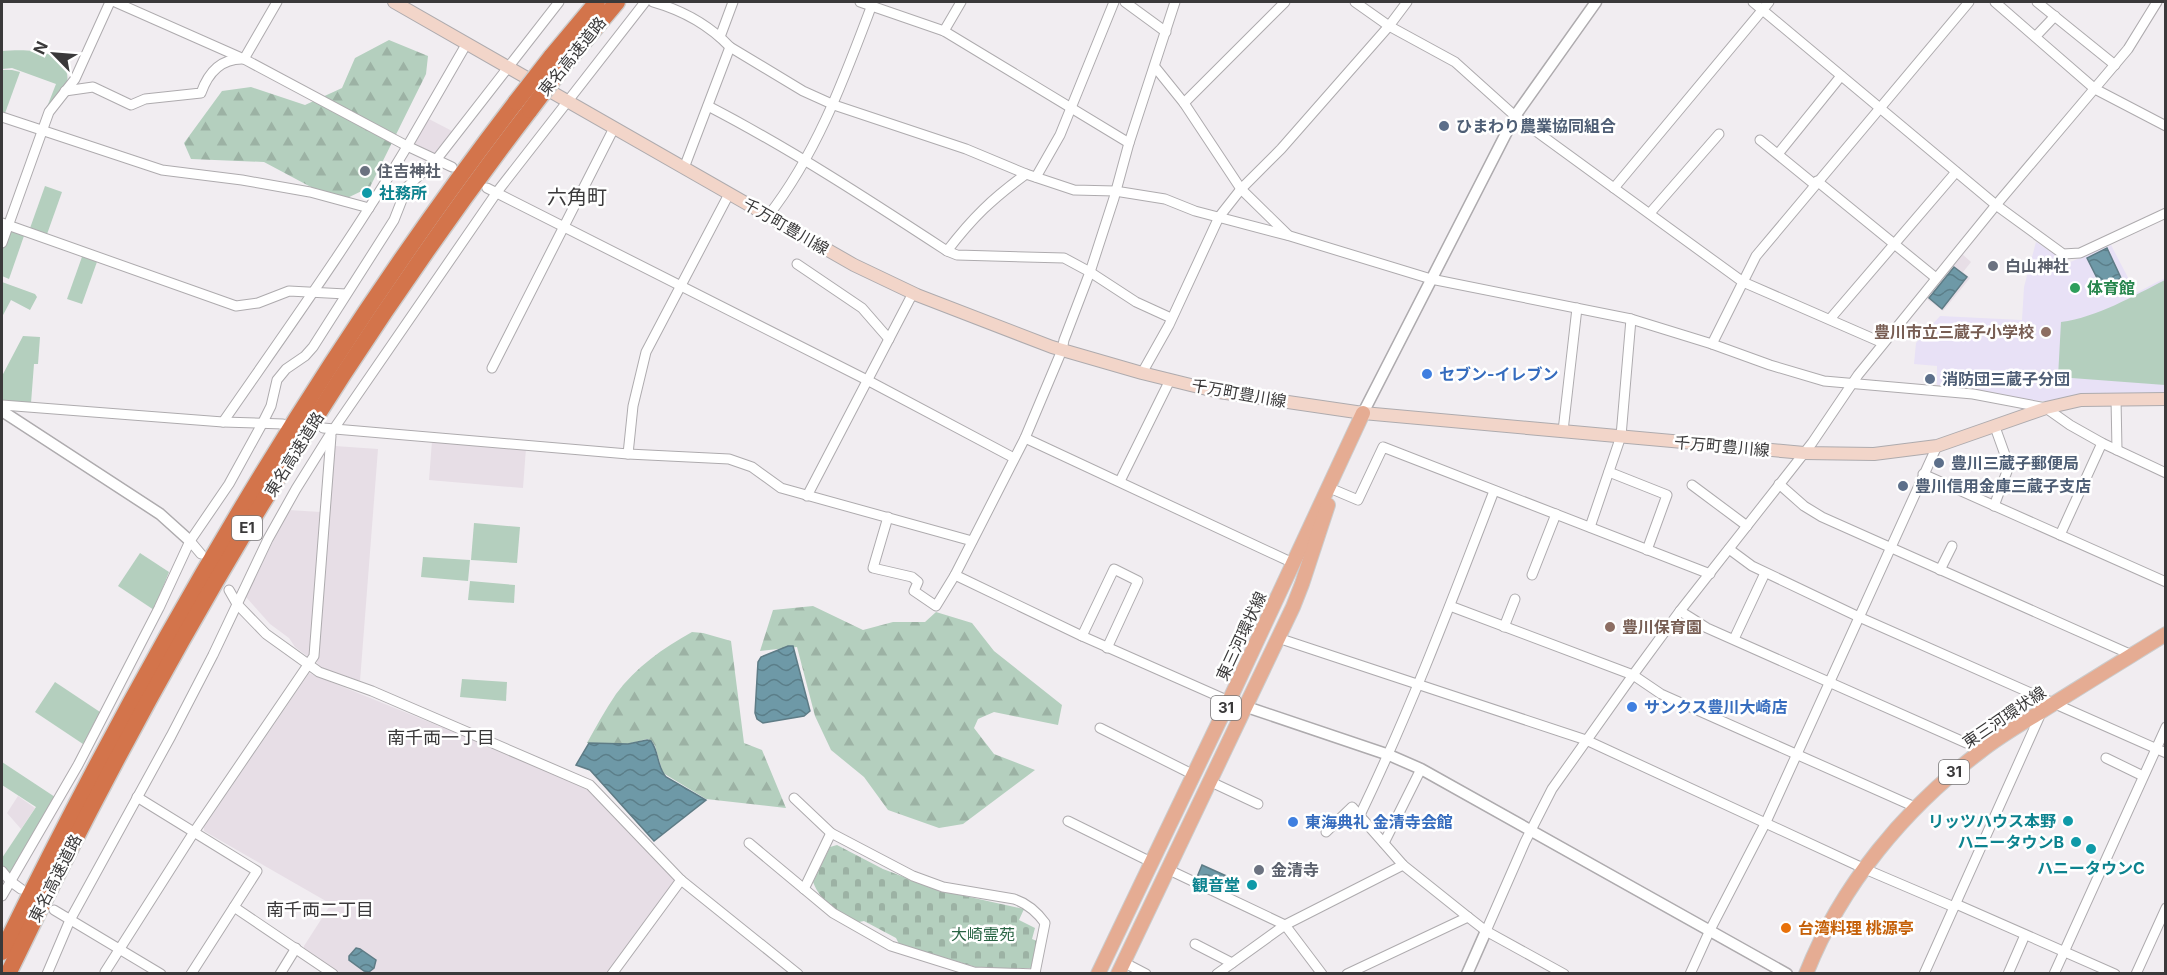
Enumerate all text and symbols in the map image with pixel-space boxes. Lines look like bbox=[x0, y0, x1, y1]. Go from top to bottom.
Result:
street label: 東名高速道路 bbox=[534, 12, 610, 100]
north arrow bbox=[24, 24, 84, 84]
text: N bbox=[29, 38, 52, 57]
place label: ひまわり農業協同組合 bbox=[1456, 116, 1616, 136]
marker: ひまわり農業協同組合 bbox=[1437, 119, 1451, 133]
place label: 住吉神社 bbox=[376, 161, 441, 181]
marker: 住吉神社 bbox=[358, 164, 372, 178]
place label: 社務所 bbox=[379, 183, 427, 203]
district label: 六角町 bbox=[547, 185, 607, 209]
marker: 社務所 bbox=[360, 186, 374, 200]
street label: 千万町豊川線 bbox=[739, 193, 833, 259]
place label: 白山神社 bbox=[2005, 256, 2069, 276]
marker: 白山神社 bbox=[1986, 259, 2000, 273]
place label: 体育館 bbox=[2087, 278, 2135, 298]
marker: 体育館 bbox=[2068, 281, 2082, 295]
place label: 豊川市立三蔵子小学校 bbox=[1874, 322, 2034, 342]
marker: 豊川市立三蔵子小学校 bbox=[2039, 325, 2053, 339]
place label: セブン-イレブン bbox=[1439, 364, 1559, 384]
marker: セブン-イレブン bbox=[1420, 367, 1434, 381]
place label: 消防団三蔵子分団 bbox=[1942, 369, 2070, 389]
marker: 消防団三蔵子分団 bbox=[1923, 372, 1937, 386]
street label: 千万町豊川線 bbox=[1190, 375, 1288, 411]
street label: 東名高速道路 bbox=[260, 408, 328, 500]
street label: 千万町豊川線 bbox=[1673, 432, 1771, 460]
place label: 豊川三蔵子郵便局 bbox=[1951, 453, 2079, 473]
marker: 豊川三蔵子郵便局 bbox=[1932, 456, 1946, 470]
place label: 豊川信用金庫三蔵子支店 bbox=[1915, 476, 2091, 496]
marker: 豊川信用金庫三蔵子支店 bbox=[1896, 479, 1910, 493]
road number: E1 bbox=[232, 516, 262, 540]
street label: 東三河環状線 bbox=[1212, 588, 1270, 684]
place label: 豊川保育園 bbox=[1622, 617, 1702, 637]
marker: 豊川保育園 bbox=[1603, 620, 1617, 634]
street label: 東三河環状線 bbox=[1959, 682, 2049, 752]
road number: 31 bbox=[1211, 696, 1241, 720]
place label: サンクス豊川大崎店 bbox=[1644, 697, 1788, 717]
marker: サンクス豊川大崎店 bbox=[1625, 700, 1639, 714]
district label: 南千両一丁目 bbox=[387, 727, 495, 748]
road number: 31 bbox=[1939, 760, 1969, 784]
place label: リッツハウス本野 bbox=[1928, 811, 2056, 831]
place label: 東海典礼 金清寺会館 bbox=[1305, 812, 1453, 832]
marker: リッツハウス本野 bbox=[2061, 814, 2075, 828]
marker: 東海典礼 金清寺会館 bbox=[1286, 815, 1300, 829]
street label: 東名高速道路 bbox=[24, 831, 86, 925]
place label: ハニータウンB bbox=[1957, 832, 2064, 852]
marker: ハニータウンB bbox=[2069, 835, 2083, 849]
marker: ハニータウンC bbox=[2084, 842, 2098, 856]
place label: ハニータウンC bbox=[2037, 858, 2145, 878]
place label: 金清寺 bbox=[1271, 860, 1319, 880]
marker: 金清寺 bbox=[1252, 863, 1266, 877]
place label: 観音堂 bbox=[1192, 875, 1240, 895]
marker: 観音堂 bbox=[1245, 878, 1259, 892]
district label: 南千両二丁目 bbox=[266, 899, 374, 920]
place label: 台湾料理 桃源亭 bbox=[1798, 918, 1914, 938]
marker: 台湾料理 桃源亭 bbox=[1779, 921, 1793, 935]
park label: 大崎霊苑 bbox=[951, 924, 1015, 944]

